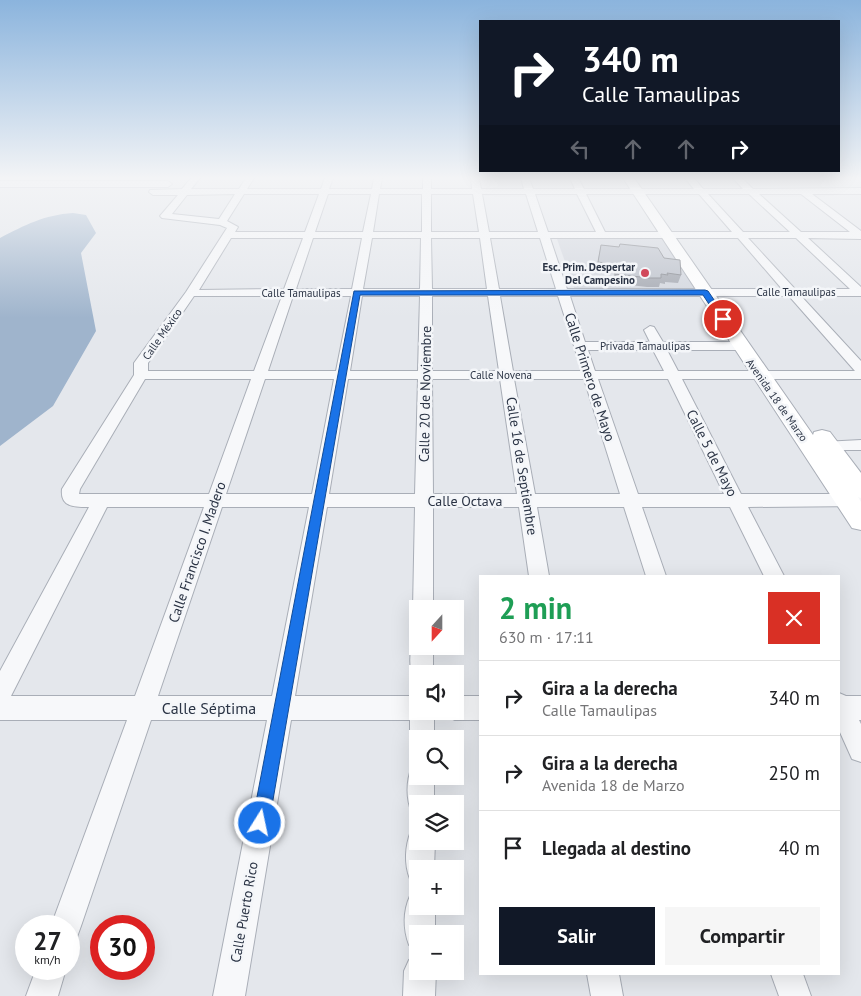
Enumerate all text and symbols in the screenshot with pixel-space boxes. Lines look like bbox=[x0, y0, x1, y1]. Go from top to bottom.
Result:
text: 340 m bbox=[582, 36, 679, 82]
icon: right bbox=[499, 40, 564, 105]
text: Calle Tamaulipas bbox=[582, 80, 740, 108]
icon: left bbox=[566, 135, 594, 163]
icon: ahead bbox=[619, 135, 647, 163]
icon: ahead bbox=[672, 135, 700, 163]
icon: right bbox=[725, 135, 753, 163]
place label: Esc. Prim. Despertar Del Campesino bbox=[543, 260, 635, 287]
marker: Esc. Prim. Despertar Del Campesino bbox=[639, 267, 651, 279]
street label: Calle Tamaulipas bbox=[756, 285, 836, 299]
street label: Calle Tamaulipas bbox=[261, 286, 341, 300]
pin bbox=[702, 298, 744, 340]
street label: Calle México bbox=[139, 305, 185, 362]
icon: arrive bbox=[709, 305, 737, 333]
street label: Calle Primero de Mayo bbox=[561, 310, 619, 444]
street label: Calle 20 de Noviembre bbox=[415, 326, 435, 462]
street label: Privada Tamaulipas bbox=[600, 339, 690, 353]
street label: Avenida 18 de Marzo bbox=[743, 356, 811, 444]
street label: Calle Novena bbox=[470, 368, 532, 382]
street label: Calle 16 de Septiembre bbox=[502, 396, 542, 536]
street label: Calle 5 de Mayo bbox=[682, 406, 742, 500]
street label: Calle Francisco I. Madero bbox=[164, 479, 230, 625]
street label: Calle Octava bbox=[428, 492, 503, 510]
text: 2 min bbox=[499, 588, 572, 627]
button: close bbox=[768, 592, 820, 644]
north arrow bbox=[409, 600, 464, 655]
map controls bbox=[409, 600, 464, 980]
text: 630 m · 17:11 bbox=[499, 627, 594, 647]
button: sound bbox=[409, 665, 464, 720]
text: Gira a la derecha bbox=[542, 676, 678, 700]
icon: right bbox=[499, 684, 527, 712]
text: 340 m bbox=[768, 686, 820, 710]
street label: Calle Séptima bbox=[162, 698, 256, 718]
text: Calle Tamaulipas bbox=[542, 700, 657, 720]
button: search bbox=[409, 730, 464, 785]
text: Gira a la derecha bbox=[542, 751, 678, 775]
icon: right bbox=[499, 759, 527, 787]
text: 250 m bbox=[768, 761, 820, 785]
text: Avenida 18 de Marzo bbox=[542, 775, 685, 795]
button: layers bbox=[409, 795, 464, 850]
position arrow bbox=[233, 796, 285, 848]
icon: arrive bbox=[499, 834, 527, 862]
text: Llegada al destino bbox=[542, 836, 691, 860]
text: 40 m bbox=[779, 836, 820, 860]
street label: Calle Puerto Rico bbox=[226, 860, 262, 964]
button: + bbox=[409, 860, 464, 915]
button: Salir bbox=[499, 907, 655, 965]
button: Compartir bbox=[665, 907, 820, 965]
speed limit sign: 30 bbox=[90, 915, 155, 980]
text: 27 bbox=[33, 925, 62, 957]
button: − bbox=[409, 925, 464, 980]
text: km/h bbox=[34, 952, 61, 967]

